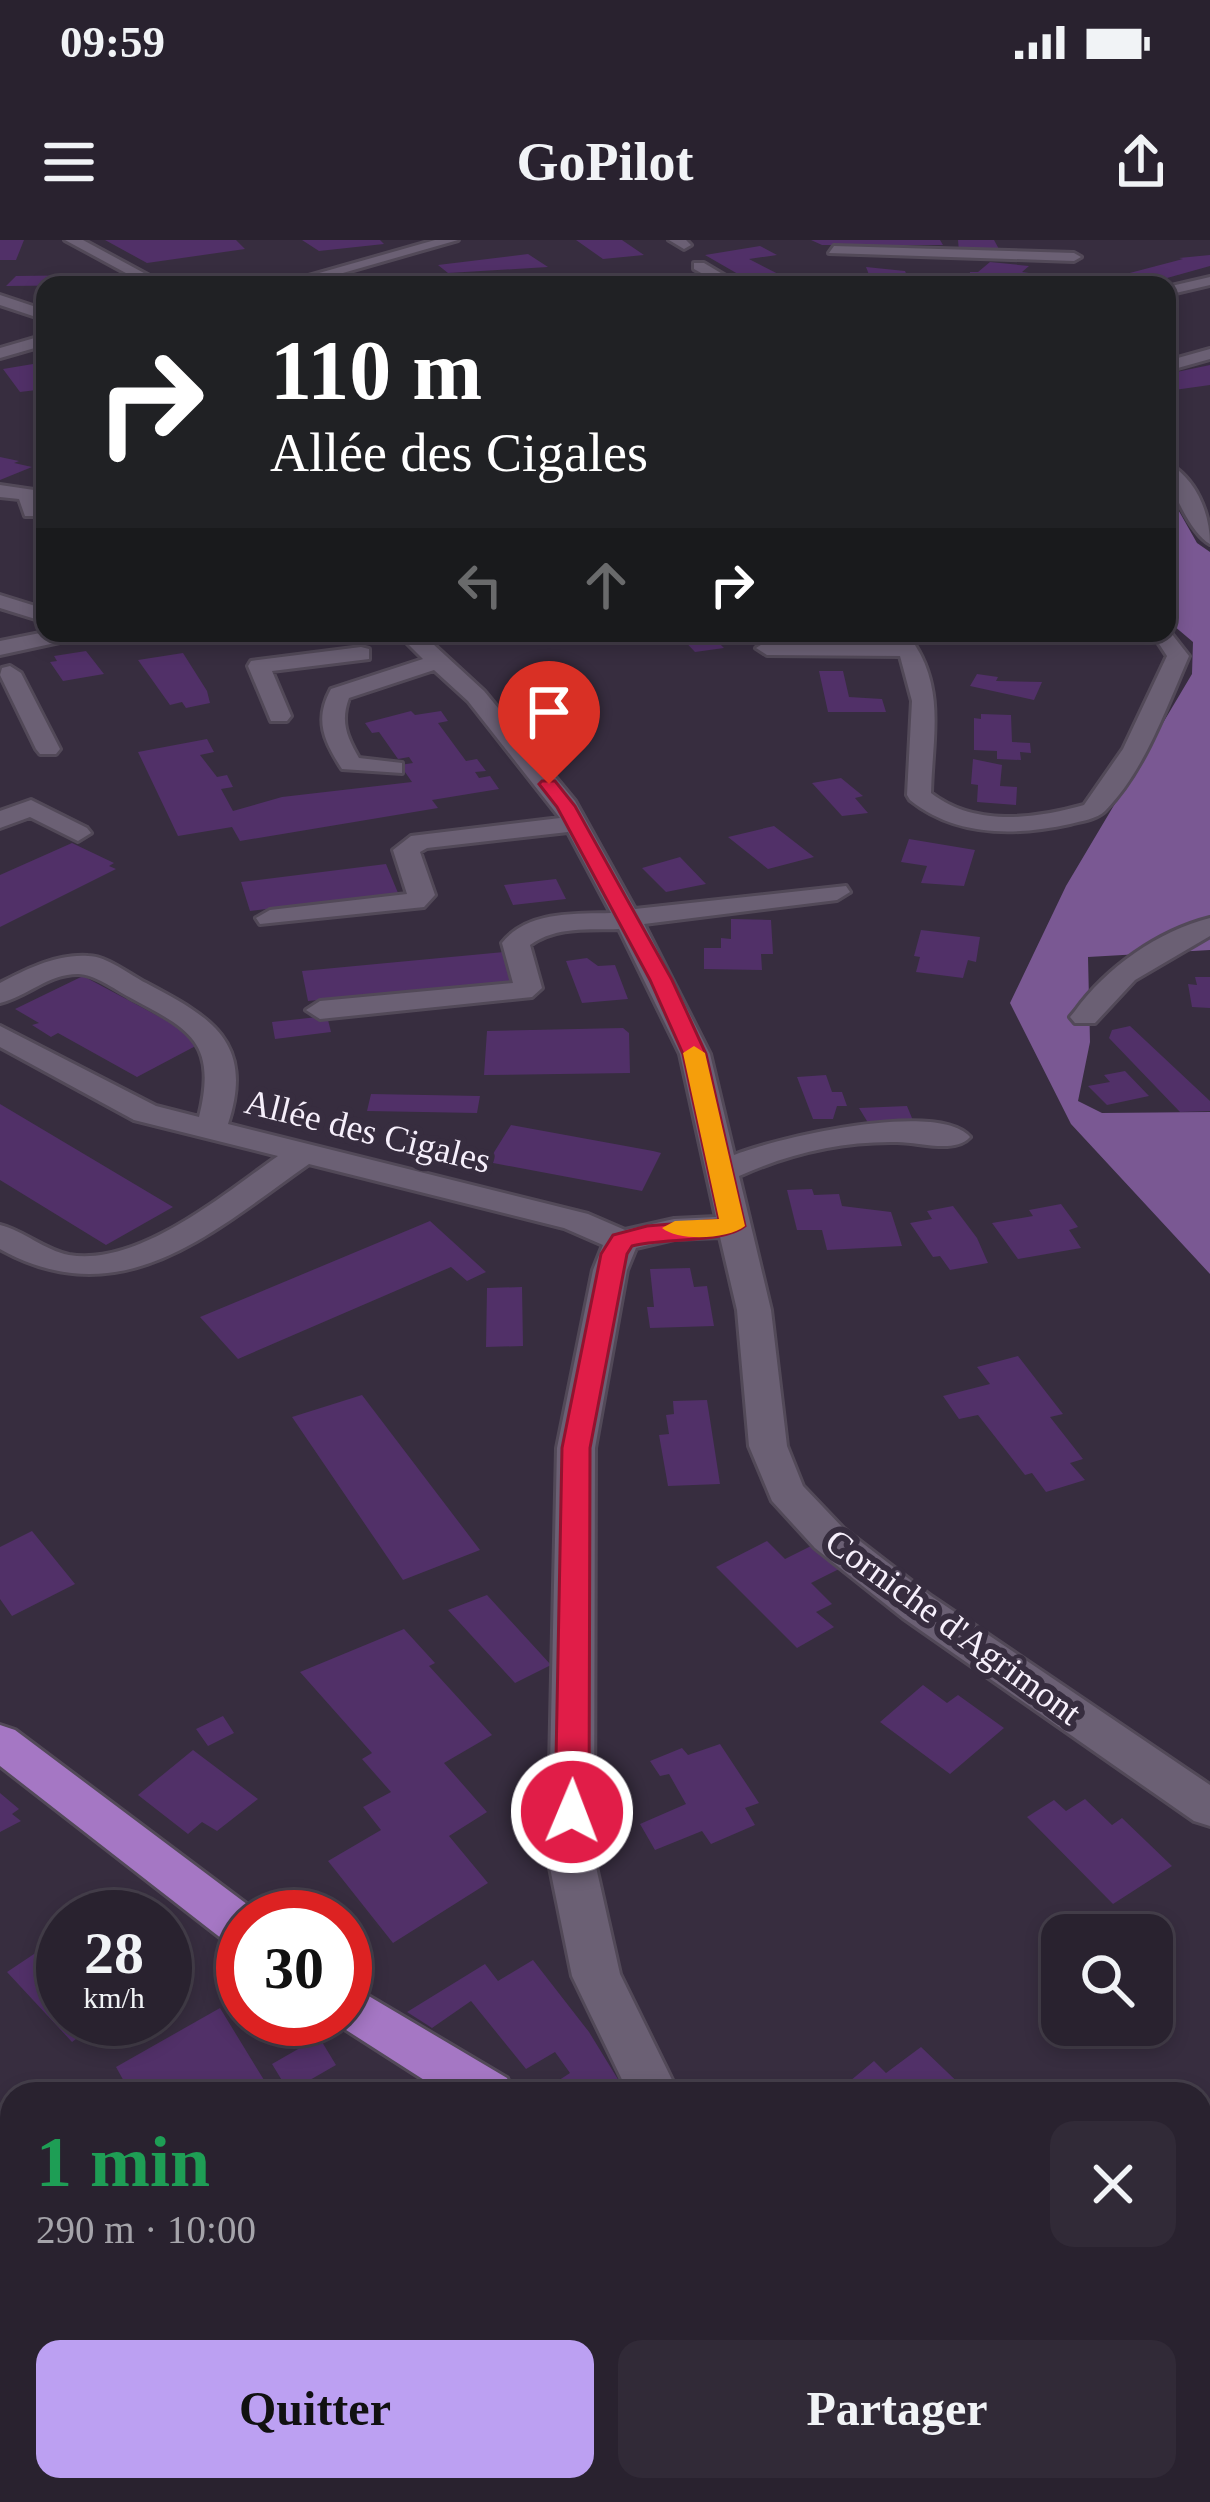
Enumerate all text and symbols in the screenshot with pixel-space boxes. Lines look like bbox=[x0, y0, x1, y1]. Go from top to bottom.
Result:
text: 09:59 bbox=[60, 17, 165, 67]
icon: menu bbox=[36, 129, 102, 195]
icon: share bbox=[1108, 129, 1174, 195]
text: GoPilot bbox=[517, 132, 693, 192]
icon: right bbox=[72, 324, 228, 480]
text: 110 m bbox=[270, 324, 482, 417]
text: Allée des Cigales bbox=[270, 423, 648, 483]
icon: left bbox=[447, 552, 513, 618]
icon: ahead bbox=[573, 552, 639, 618]
icon: right bbox=[699, 552, 765, 618]
pin bbox=[498, 661, 600, 784]
icon: arrive bbox=[516, 679, 582, 745]
street label: Allée des Cigales bbox=[241, 1081, 495, 1181]
street label: Corniche d'Agrimont bbox=[818, 1521, 1089, 1733]
position arrow bbox=[509, 1749, 635, 1875]
speed limit sign: 30 bbox=[216, 1890, 372, 2046]
map controls bbox=[1041, 1914, 1173, 2046]
button: search bbox=[1041, 1914, 1173, 2046]
text: 28 bbox=[84, 1920, 144, 1986]
text: km/h bbox=[83, 1981, 145, 2014]
button: close bbox=[1050, 2121, 1176, 2247]
text: 1 min bbox=[36, 2122, 210, 2202]
text: 290 m · 10:00 bbox=[36, 2208, 256, 2251]
button: Quitter bbox=[36, 2340, 594, 2478]
button: Partager bbox=[618, 2340, 1176, 2478]

